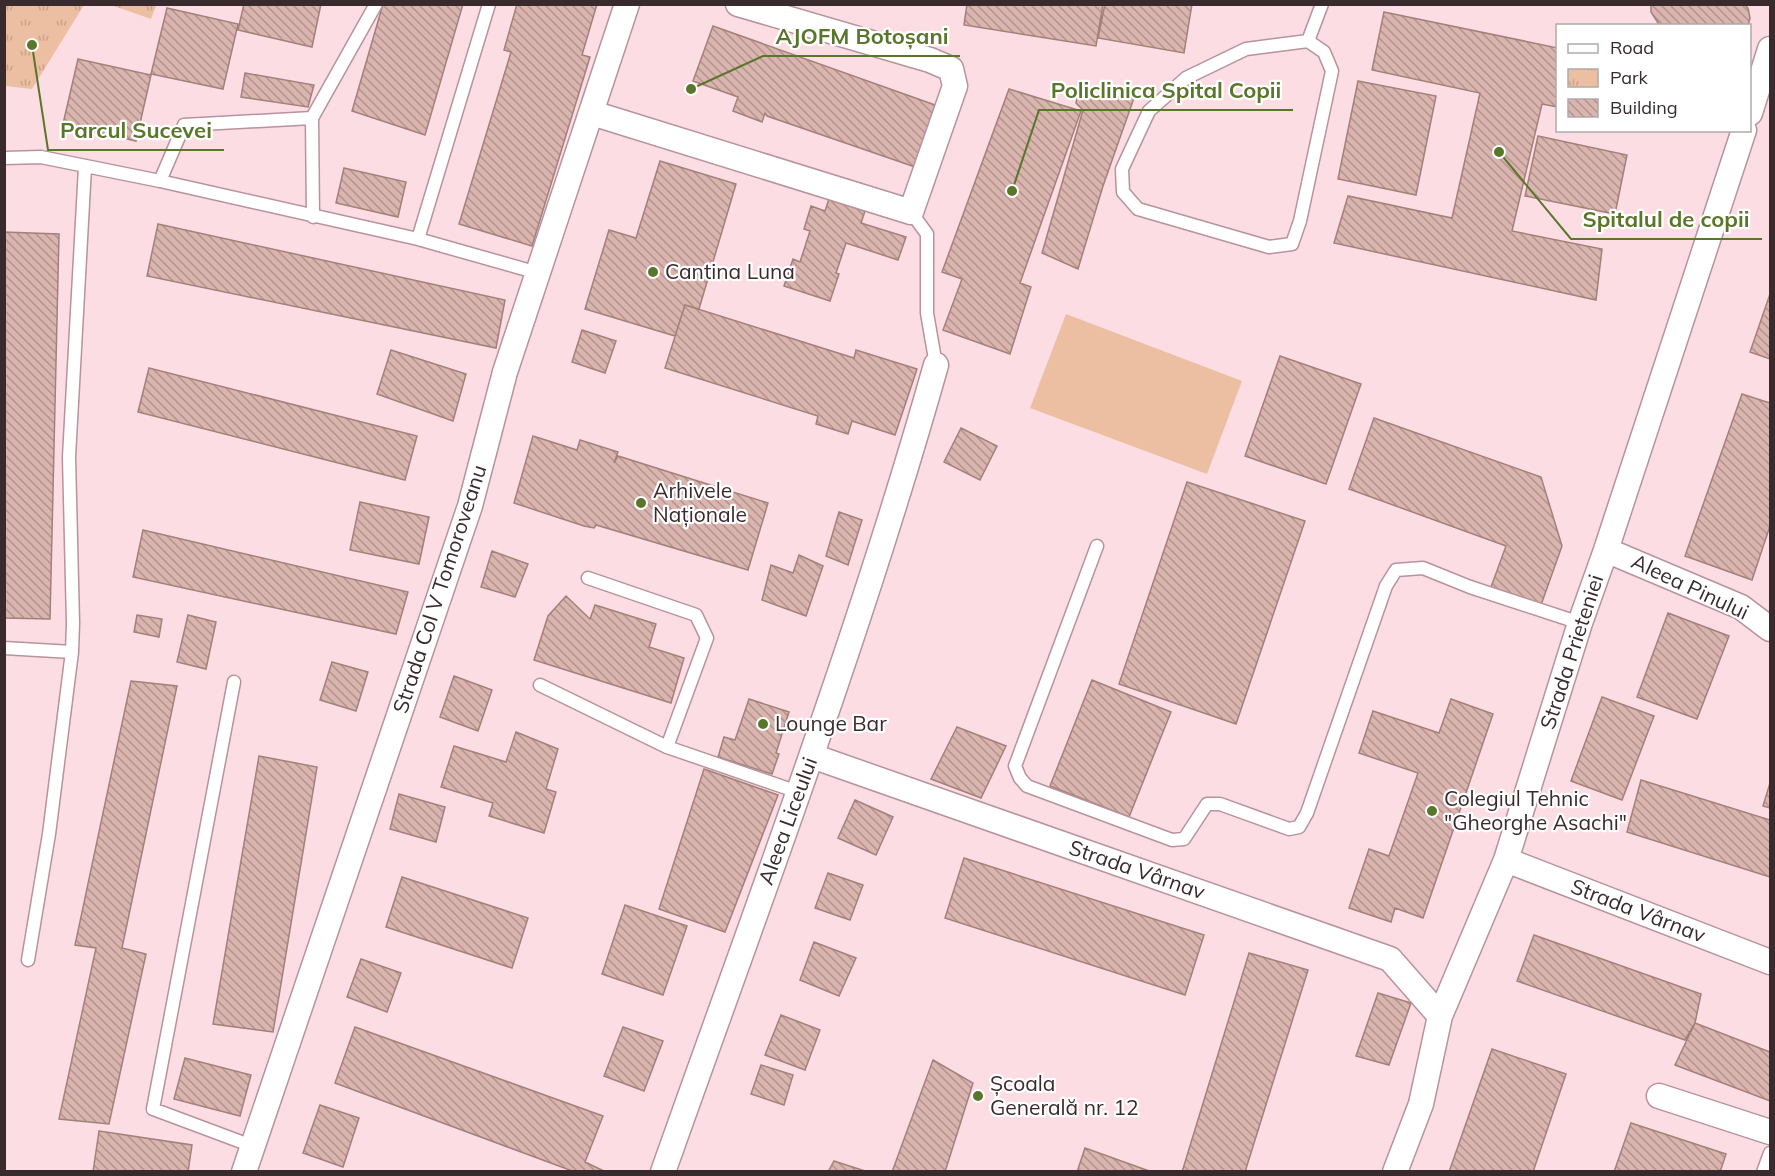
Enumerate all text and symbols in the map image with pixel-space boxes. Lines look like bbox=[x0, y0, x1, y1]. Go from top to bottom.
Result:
callout: AJOFM Botoșani bbox=[763, 16, 960, 56]
text: AJOFM Botoșani bbox=[776, 22, 949, 50]
legend bbox=[1556, 24, 1751, 132]
text: Road bbox=[1610, 36, 1654, 59]
text: Park bbox=[1610, 66, 1649, 89]
callout: Policlinica Spital Copii bbox=[1039, 70, 1293, 110]
text: Policlinica Spital Copii bbox=[1051, 76, 1281, 104]
text: Building bbox=[1610, 96, 1678, 119]
callout: Parcul Sucevei bbox=[48, 110, 224, 150]
text: Parcul Sucevei bbox=[60, 116, 212, 144]
callout: Spitalul de copii bbox=[1571, 199, 1762, 239]
text: Spitalul de copii bbox=[1583, 205, 1749, 233]
place label: Cantina Luna bbox=[665, 258, 795, 284]
marker: Cantina Luna bbox=[646, 265, 660, 279]
street label: Strada Col V Tomoroveanu bbox=[387, 461, 492, 716]
place label: Arhivele Naționale bbox=[653, 477, 747, 528]
marker: Arhivele Naționale bbox=[634, 496, 648, 510]
street label: Aleea Pinului bbox=[1628, 548, 1753, 625]
street label: Strada Prieteniei bbox=[1534, 571, 1608, 732]
place label: Lounge Bar bbox=[775, 710, 887, 736]
marker: Lounge Bar bbox=[756, 717, 770, 731]
street label: Aleea Liceului bbox=[752, 753, 822, 888]
place label: Colegiul Tehnic "Gheorghe Asachi" bbox=[1444, 785, 1627, 835]
marker: Colegiul Tehnic "Gheorghe Asachi" bbox=[1425, 804, 1439, 818]
street label: Strada Vârnav bbox=[1066, 834, 1209, 904]
street label: Strada Vârnav bbox=[1567, 872, 1709, 948]
place label: Școala Generală nr. 12 bbox=[990, 1070, 1139, 1120]
marker: Școala Generală nr. 12 bbox=[971, 1089, 985, 1103]

